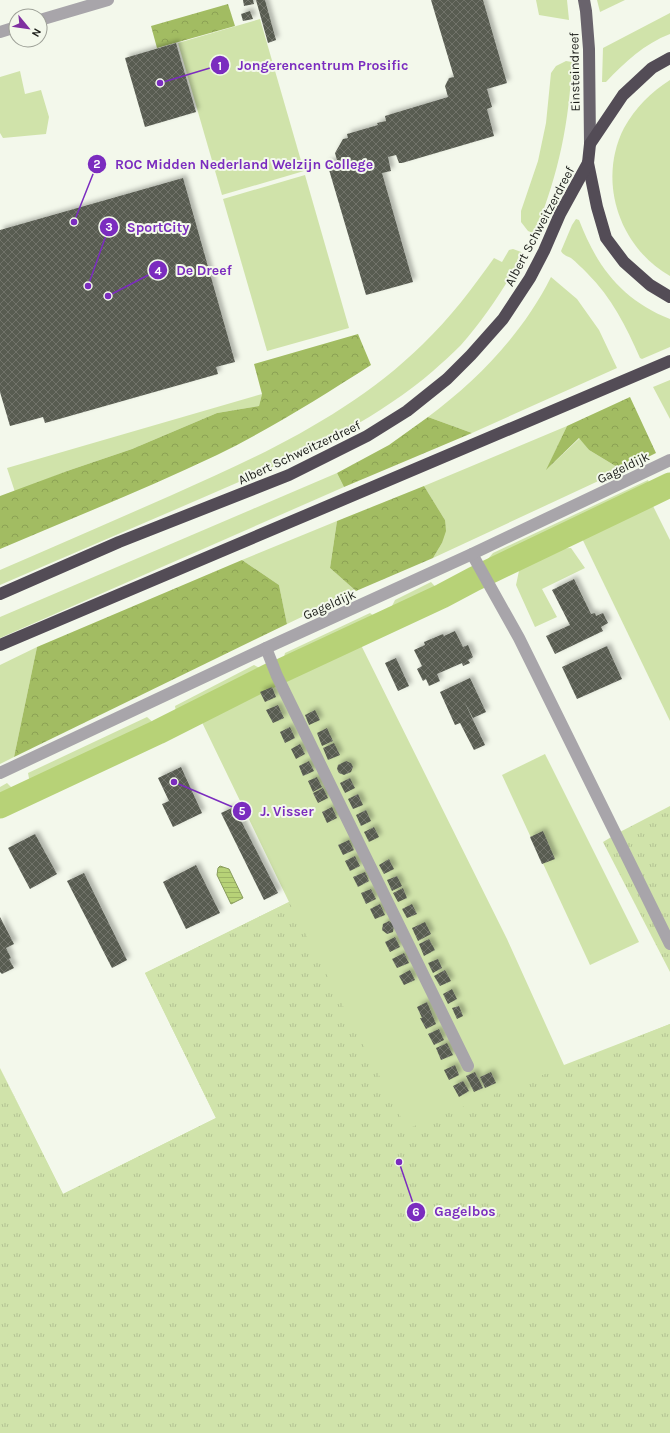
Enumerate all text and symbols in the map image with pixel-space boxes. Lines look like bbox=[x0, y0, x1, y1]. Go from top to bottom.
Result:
north arrow bbox=[8, 8, 48, 48]
text: N bbox=[29, 26, 44, 39]
street label: Einsteindreef bbox=[566, 32, 583, 112]
callout: Jongerencentrum Prosific bbox=[210, 52, 417, 78]
text: Jongerencentrum Prosific bbox=[238, 57, 408, 74]
text: 1 bbox=[218, 59, 222, 73]
callout: ROC Midden Nederland Welzijn College bbox=[87, 151, 381, 177]
text: ROC Midden Nederland Welzijn College bbox=[115, 156, 373, 173]
text: 2 bbox=[93, 157, 101, 171]
street label: Albert Schweitzerdreef bbox=[502, 163, 578, 289]
callout: SportCity bbox=[99, 214, 197, 240]
text: SportCity bbox=[127, 219, 189, 236]
text: 3 bbox=[105, 220, 113, 234]
callout: De Dreef bbox=[148, 257, 240, 283]
text: De Dreef bbox=[176, 262, 233, 279]
text: 4 bbox=[154, 264, 162, 278]
street label: Albert Schweitzerdreef bbox=[236, 417, 363, 487]
street label: Gageldijk bbox=[595, 448, 652, 487]
street label: Gageldijk bbox=[300, 586, 358, 623]
callout: J. Visser bbox=[232, 798, 322, 824]
text: J. Visser bbox=[260, 803, 314, 820]
text: 5 bbox=[239, 804, 246, 818]
callout: Gagelbos bbox=[406, 1199, 504, 1225]
text: Gagelbos bbox=[434, 1203, 496, 1220]
text: 6 bbox=[412, 1205, 420, 1219]

